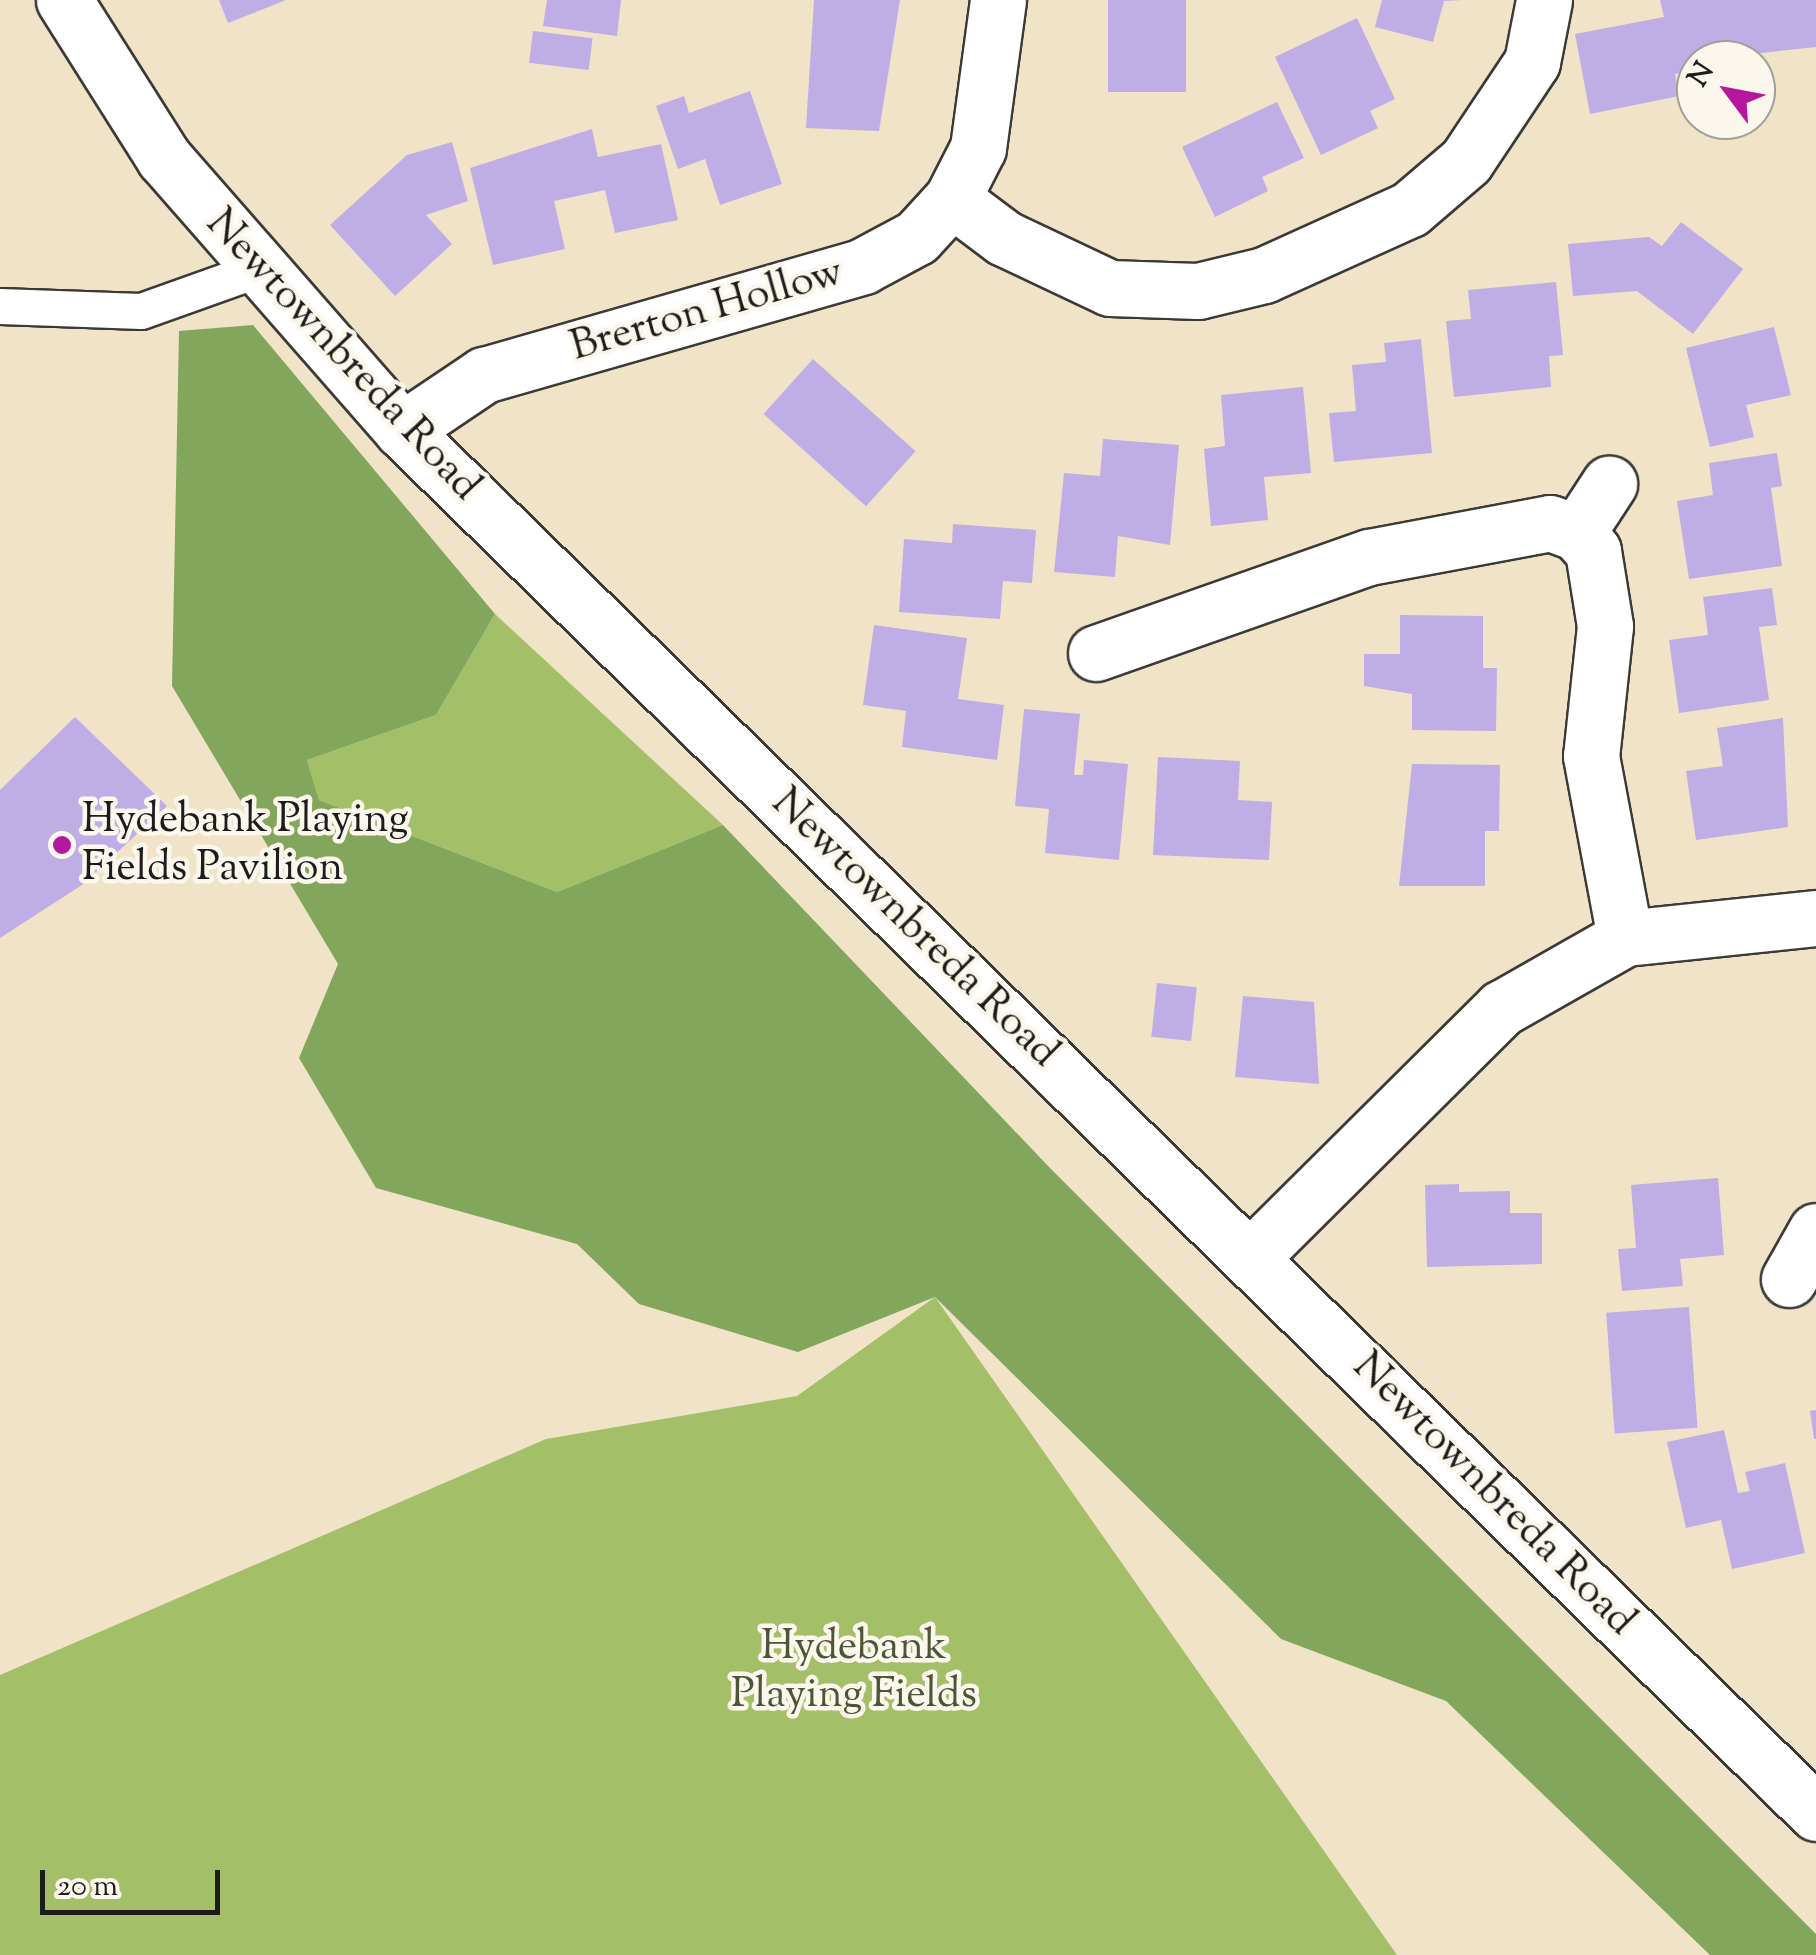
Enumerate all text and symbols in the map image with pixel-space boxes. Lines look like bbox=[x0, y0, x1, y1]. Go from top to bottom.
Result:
north arrow bbox=[1676, 40, 1776, 140]
text: N bbox=[1679, 55, 1725, 95]
street label: Newtownbreda Road bbox=[194, 200, 490, 512]
street label: Brerton Hollow bbox=[565, 248, 849, 374]
street label: Newtownbreda Road bbox=[760, 779, 1068, 1079]
place label: Hydebank Playing Fields Pavilion bbox=[82, 796, 409, 894]
marker: Hydebank Playing Fields Pavilion bbox=[51, 834, 73, 856]
street label: Newtownbreda Road bbox=[1341, 1343, 1645, 1647]
park label: Hydebank Playing Fields bbox=[731, 1623, 977, 1722]
scale bar bbox=[45, 1850, 225, 1912]
text: 20 m bbox=[57, 1866, 118, 1909]

